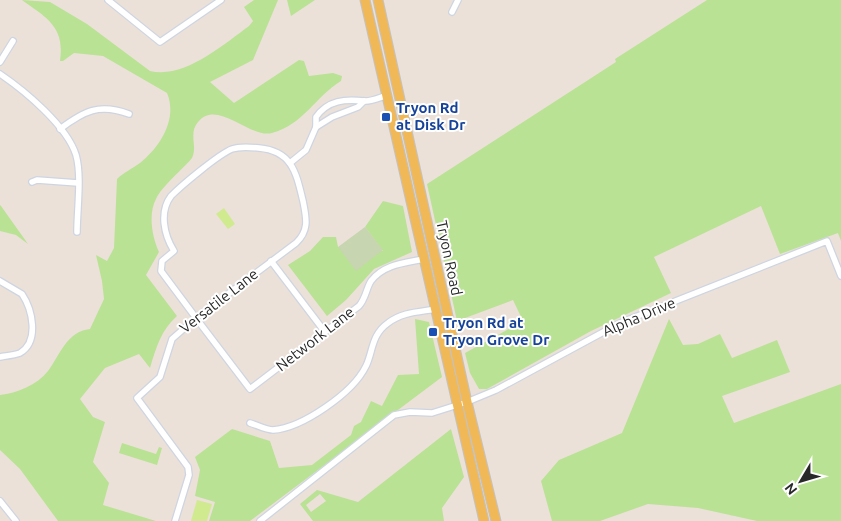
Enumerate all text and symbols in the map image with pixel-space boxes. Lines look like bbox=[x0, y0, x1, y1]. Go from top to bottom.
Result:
place label: Tryon Rd at Disk Dr bbox=[396, 99, 466, 133]
marker: Tryon Rd at Disk Dr bbox=[380, 111, 392, 123]
street label: Tryon Road bbox=[433, 219, 466, 297]
street label: Versatile Lane bbox=[176, 265, 261, 336]
street label: Alpha Drive bbox=[600, 294, 678, 340]
street label: Network Lane bbox=[272, 303, 357, 374]
place label: Tryon Rd at Tryon Grove Dr bbox=[443, 314, 550, 348]
marker: Tryon Rd at Tryon Grove Dr bbox=[427, 326, 439, 338]
north arrow bbox=[776, 456, 826, 506]
text: N bbox=[781, 480, 800, 498]

